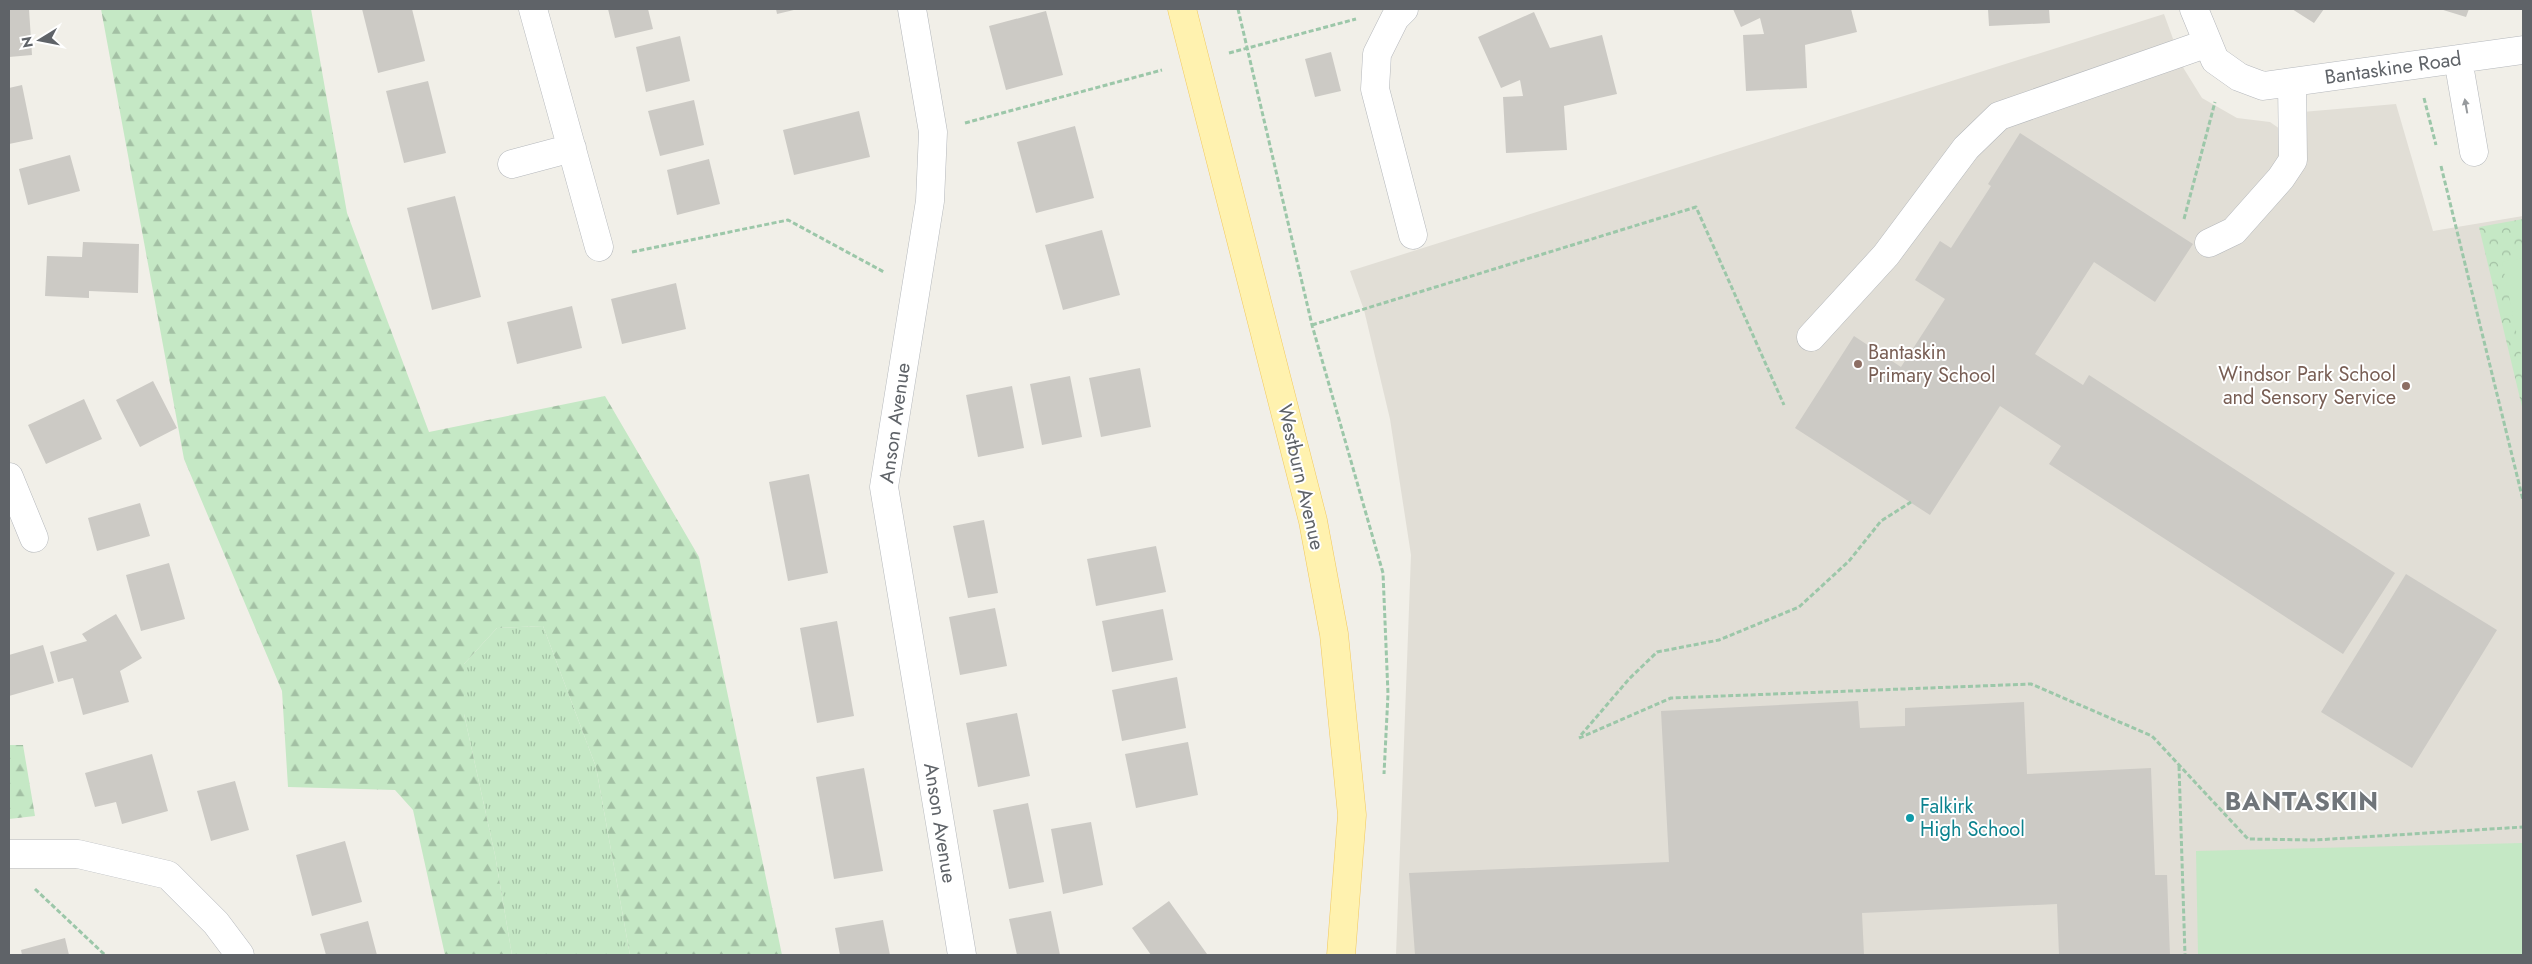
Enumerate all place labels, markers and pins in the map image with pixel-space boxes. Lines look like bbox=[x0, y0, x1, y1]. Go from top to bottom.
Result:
place label: Bantaskin Primary School bbox=[1868, 338, 1996, 390]
marker: Bantaskin Primary School bbox=[1852, 358, 1864, 370]
place label: Windsor Park School and Sensory Service bbox=[2218, 360, 2396, 412]
marker: Windsor Park School and Sensory Service bbox=[2400, 380, 2412, 392]
place label: Falkirk High School bbox=[1920, 792, 2025, 844]
marker: Falkirk High School bbox=[1904, 812, 1916, 824]

